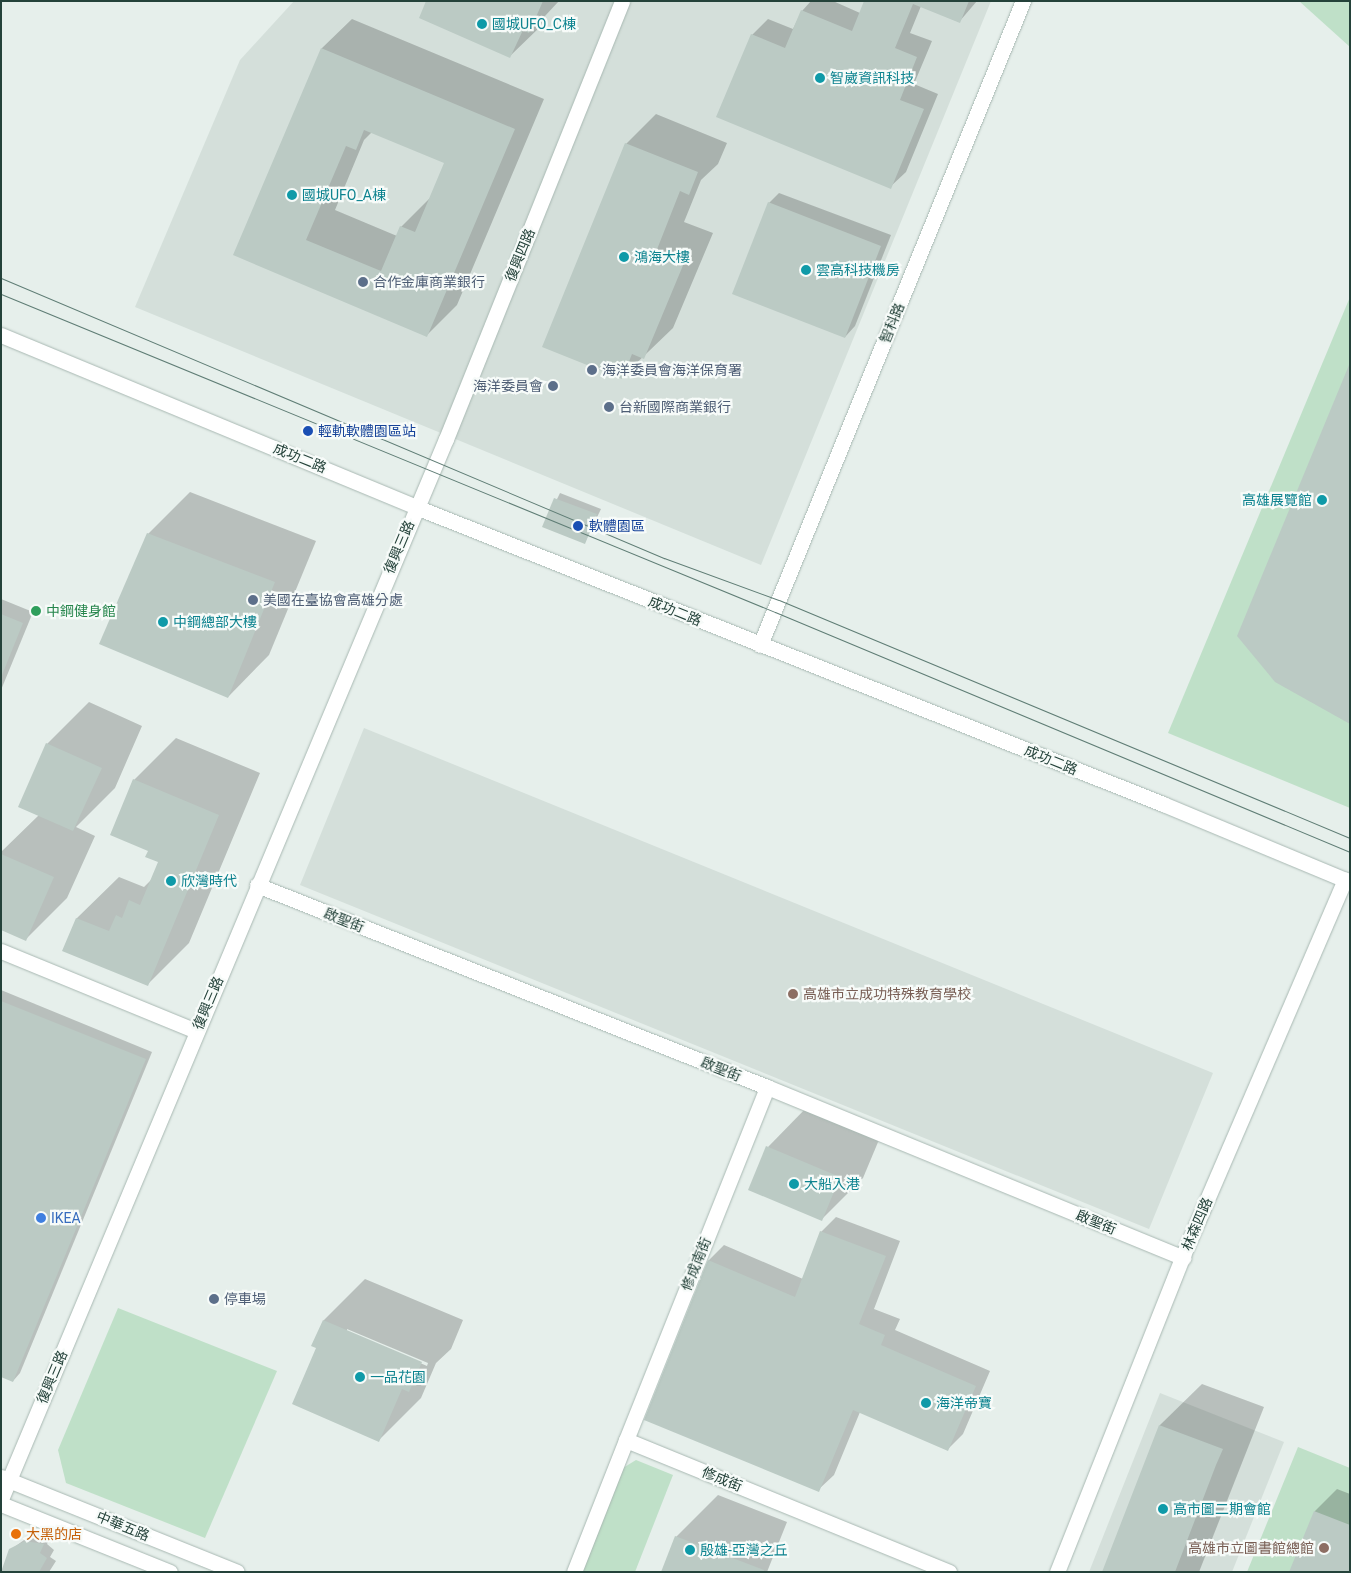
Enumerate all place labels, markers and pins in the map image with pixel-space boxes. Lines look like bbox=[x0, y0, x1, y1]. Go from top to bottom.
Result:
place label: 國城UFO_C棟 bbox=[492, 16, 576, 32]
marker: 國城UFO_C棟 bbox=[476, 18, 488, 30]
place label: 智崴資訊科技 bbox=[830, 70, 914, 86]
marker: 智崴資訊科技 bbox=[814, 72, 826, 84]
place label: 國城UFO_A棟 bbox=[302, 187, 386, 203]
marker: 國城UFO_A棟 bbox=[286, 189, 298, 201]
place label: 鴻海大樓 bbox=[634, 249, 690, 265]
marker: 鴻海大樓 bbox=[618, 251, 630, 263]
place label: 雲高科技機房 bbox=[816, 262, 900, 278]
marker: 雲高科技機房 bbox=[800, 264, 812, 276]
place label: 合作金庫商業銀行 bbox=[373, 274, 485, 290]
marker: 合作金庫商業銀行 bbox=[357, 276, 369, 288]
place label: 海洋委員會海洋保育署 bbox=[602, 362, 742, 378]
marker: 海洋委員會海洋保育署 bbox=[586, 364, 598, 376]
place label: 海洋委員會 bbox=[473, 378, 543, 394]
marker: 海洋委員會 bbox=[547, 380, 559, 392]
place label: 台新國際商業銀行 bbox=[619, 399, 731, 415]
marker: 台新國際商業銀行 bbox=[603, 401, 615, 413]
place label: 輕軌軟體園區站 bbox=[318, 423, 416, 439]
marker: 輕軌軟體園區站 bbox=[302, 425, 314, 437]
place label: 高雄展覽館 bbox=[1242, 492, 1312, 508]
marker: 高雄展覽館 bbox=[1316, 494, 1328, 506]
place label: 軟體園區 bbox=[589, 518, 645, 534]
marker: 軟體園區 bbox=[571, 519, 585, 533]
place label: 美國在臺協會高雄分處 bbox=[263, 592, 403, 608]
marker: 美國在臺協會高雄分處 bbox=[247, 594, 259, 606]
place label: 中鋼健身館 bbox=[46, 603, 116, 619]
marker: 中鋼健身館 bbox=[30, 605, 42, 617]
place label: 中鋼總部大樓 bbox=[173, 614, 257, 630]
marker: 中鋼總部大樓 bbox=[157, 616, 169, 628]
place label: 欣灣時代 bbox=[181, 873, 237, 889]
marker: 欣灣時代 bbox=[165, 875, 177, 887]
place label: 高雄市立成功特殊教育學校 bbox=[803, 986, 971, 1002]
marker: 高雄市立成功特殊教育學校 bbox=[787, 988, 799, 1000]
place label: 大船入港 bbox=[804, 1176, 860, 1192]
marker: 大船入港 bbox=[788, 1178, 800, 1190]
place label: IKEA bbox=[51, 1210, 81, 1226]
marker: IKEA bbox=[35, 1212, 47, 1224]
place label: 停車場 bbox=[224, 1291, 266, 1307]
marker: 停車場 bbox=[208, 1293, 220, 1305]
place label: 一品花園 bbox=[370, 1369, 426, 1385]
marker: 一品花園 bbox=[354, 1371, 366, 1383]
place label: 海洋帝寶 bbox=[936, 1395, 992, 1411]
marker: 海洋帝寶 bbox=[920, 1397, 932, 1409]
place label: 高市圖二期會館 bbox=[1173, 1501, 1271, 1517]
marker: 高市圖二期會館 bbox=[1157, 1503, 1169, 1515]
place label: 大黑的店 bbox=[26, 1526, 82, 1542]
marker: 大黑的店 bbox=[10, 1528, 22, 1540]
place label: 高雄市立圖書館總館 bbox=[1188, 1540, 1314, 1556]
place label: 殷雄-亞灣之丘 bbox=[700, 1542, 788, 1558]
marker: 高雄市立圖書館總館 bbox=[1318, 1542, 1330, 1554]
marker: 殷雄-亞灣之丘 bbox=[684, 1544, 696, 1556]

